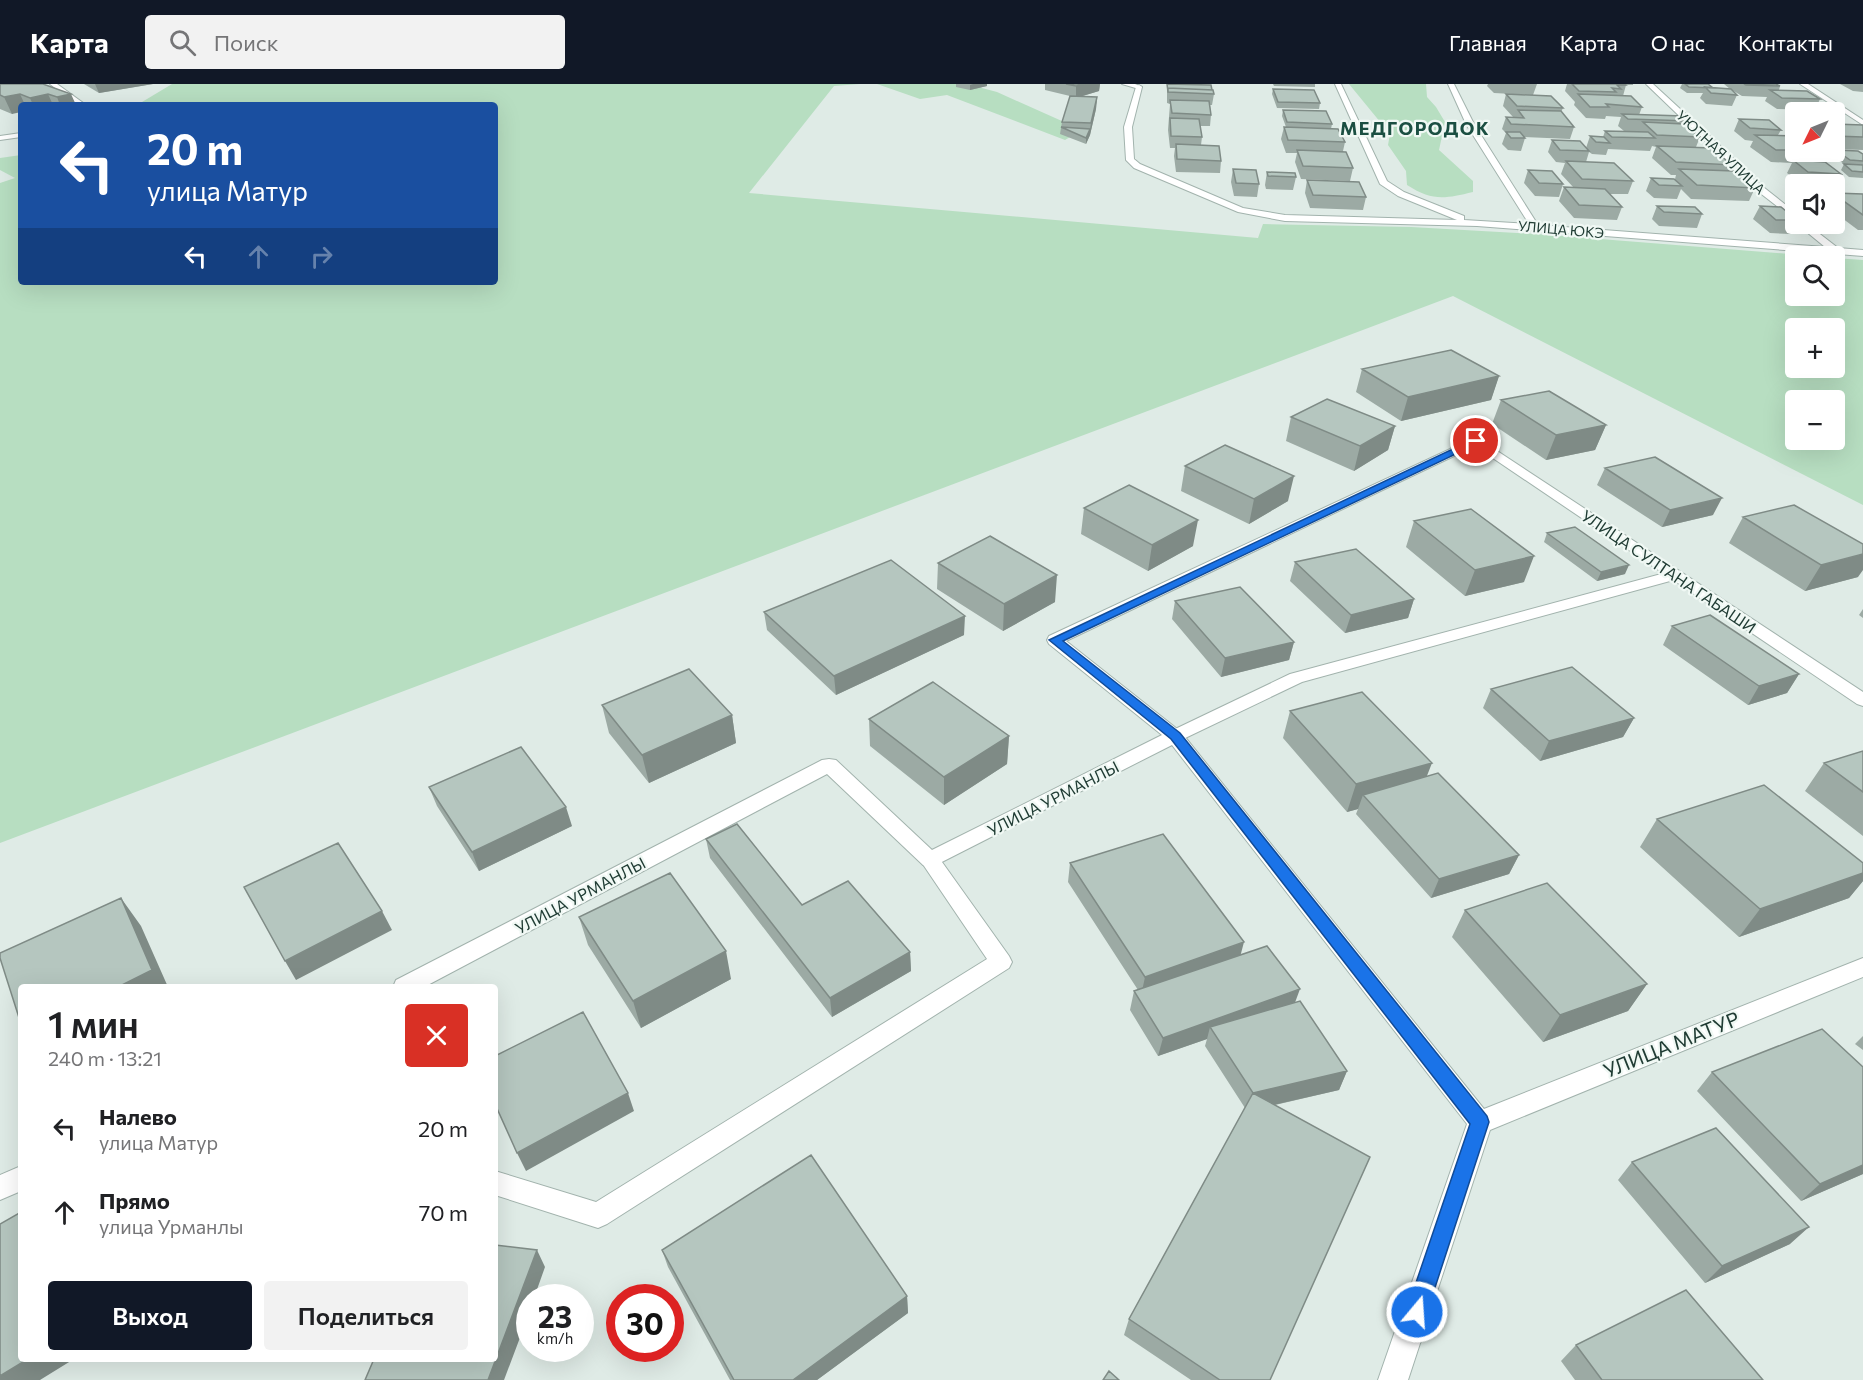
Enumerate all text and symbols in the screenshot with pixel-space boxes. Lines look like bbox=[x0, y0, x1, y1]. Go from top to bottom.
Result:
search box bbox=[145, 15, 565, 69]
text: Карта bbox=[30, 25, 109, 59]
icon: search bbox=[166, 26, 199, 59]
text: Поиск bbox=[214, 29, 278, 56]
text: Главная bbox=[1449, 30, 1527, 55]
text: Карта bbox=[1560, 30, 1618, 55]
text: О нас bbox=[1651, 30, 1705, 55]
text: Контакты bbox=[1738, 30, 1833, 55]
north arrow bbox=[1785, 102, 1845, 162]
map controls bbox=[1785, 102, 1845, 450]
street label: УЮТНАЯ УЛИЦА bbox=[1673, 107, 1769, 198]
district label: МЕДГОРОДОК bbox=[1340, 117, 1490, 139]
text: 20 m bbox=[147, 122, 243, 174]
icon: left bbox=[48, 126, 126, 204]
text: улица Матур bbox=[147, 174, 308, 207]
button: sound bbox=[1785, 174, 1845, 234]
street label: УЛИЦА ЮКЭ bbox=[1517, 217, 1605, 241]
icon: left bbox=[179, 240, 212, 273]
icon: ahead bbox=[242, 240, 275, 273]
icon: right bbox=[305, 240, 338, 273]
button: search bbox=[1785, 246, 1845, 306]
button: + bbox=[1785, 318, 1845, 378]
button: − bbox=[1785, 390, 1845, 450]
pin bbox=[1450, 415, 1501, 466]
icon: arrive bbox=[1459, 424, 1492, 457]
street label: УЛИЦА СУЛТАНА ГАБАШИ bbox=[1578, 505, 1760, 637]
street label: УЛИЦА УРМАНЛЫ bbox=[984, 757, 1122, 839]
street label: УЛИЦА УРМАНЛЫ bbox=[512, 853, 648, 937]
text: 1 мин bbox=[48, 1001, 139, 1045]
button: close bbox=[405, 1004, 468, 1067]
street label: УЛИЦА МАТУР bbox=[1599, 1006, 1743, 1082]
text: 240 m · 13:21 bbox=[48, 1046, 162, 1070]
text: Налево bbox=[99, 1103, 177, 1130]
icon: left bbox=[48, 1112, 81, 1145]
text: 20 m bbox=[418, 1115, 468, 1142]
text: улица Матур bbox=[99, 1130, 218, 1154]
text: Прямо bbox=[99, 1187, 170, 1214]
icon: ahead bbox=[48, 1196, 81, 1229]
text: 70 m bbox=[419, 1199, 468, 1226]
text: улица Урманлы bbox=[99, 1214, 244, 1238]
position arrow bbox=[1385, 1280, 1449, 1344]
button: Выход bbox=[48, 1281, 252, 1350]
button: Поделиться bbox=[264, 1281, 468, 1350]
speed limit sign: 30 bbox=[606, 1284, 684, 1362]
text: 23 bbox=[538, 1297, 572, 1334]
text: km/h bbox=[537, 1329, 573, 1347]

